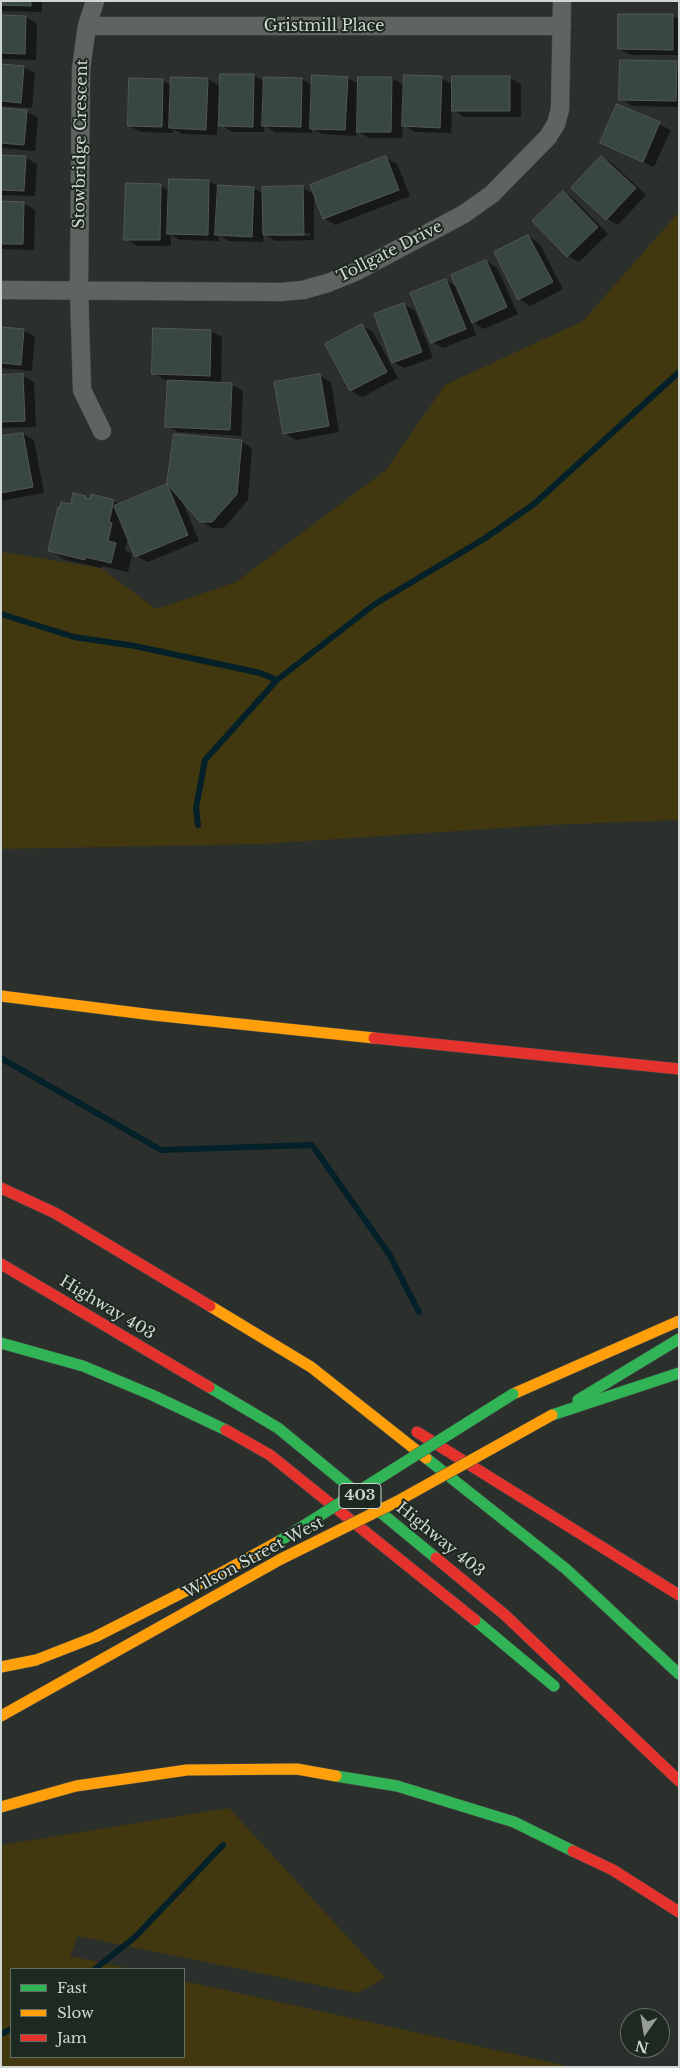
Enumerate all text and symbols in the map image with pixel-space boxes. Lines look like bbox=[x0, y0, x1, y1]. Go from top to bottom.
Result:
street label: Gristmill Place bbox=[264, 16, 384, 36]
street label: Stowbridge Crescent bbox=[70, 59, 92, 229]
street label: Tollgate Drive bbox=[334, 217, 446, 287]
street label: Highway 403 bbox=[56, 1272, 158, 1344]
road number: 403 bbox=[339, 1484, 381, 1508]
street label: Highway 403 bbox=[392, 1499, 488, 1581]
street label: Wilson Street West bbox=[181, 1513, 327, 1603]
legend bbox=[10, 1968, 185, 2058]
text: Fast bbox=[57, 1978, 87, 1997]
text: Slow bbox=[57, 2003, 94, 2022]
north arrow bbox=[620, 2008, 670, 2058]
text: Jam bbox=[57, 2028, 87, 2047]
text: N bbox=[633, 2036, 650, 2057]

